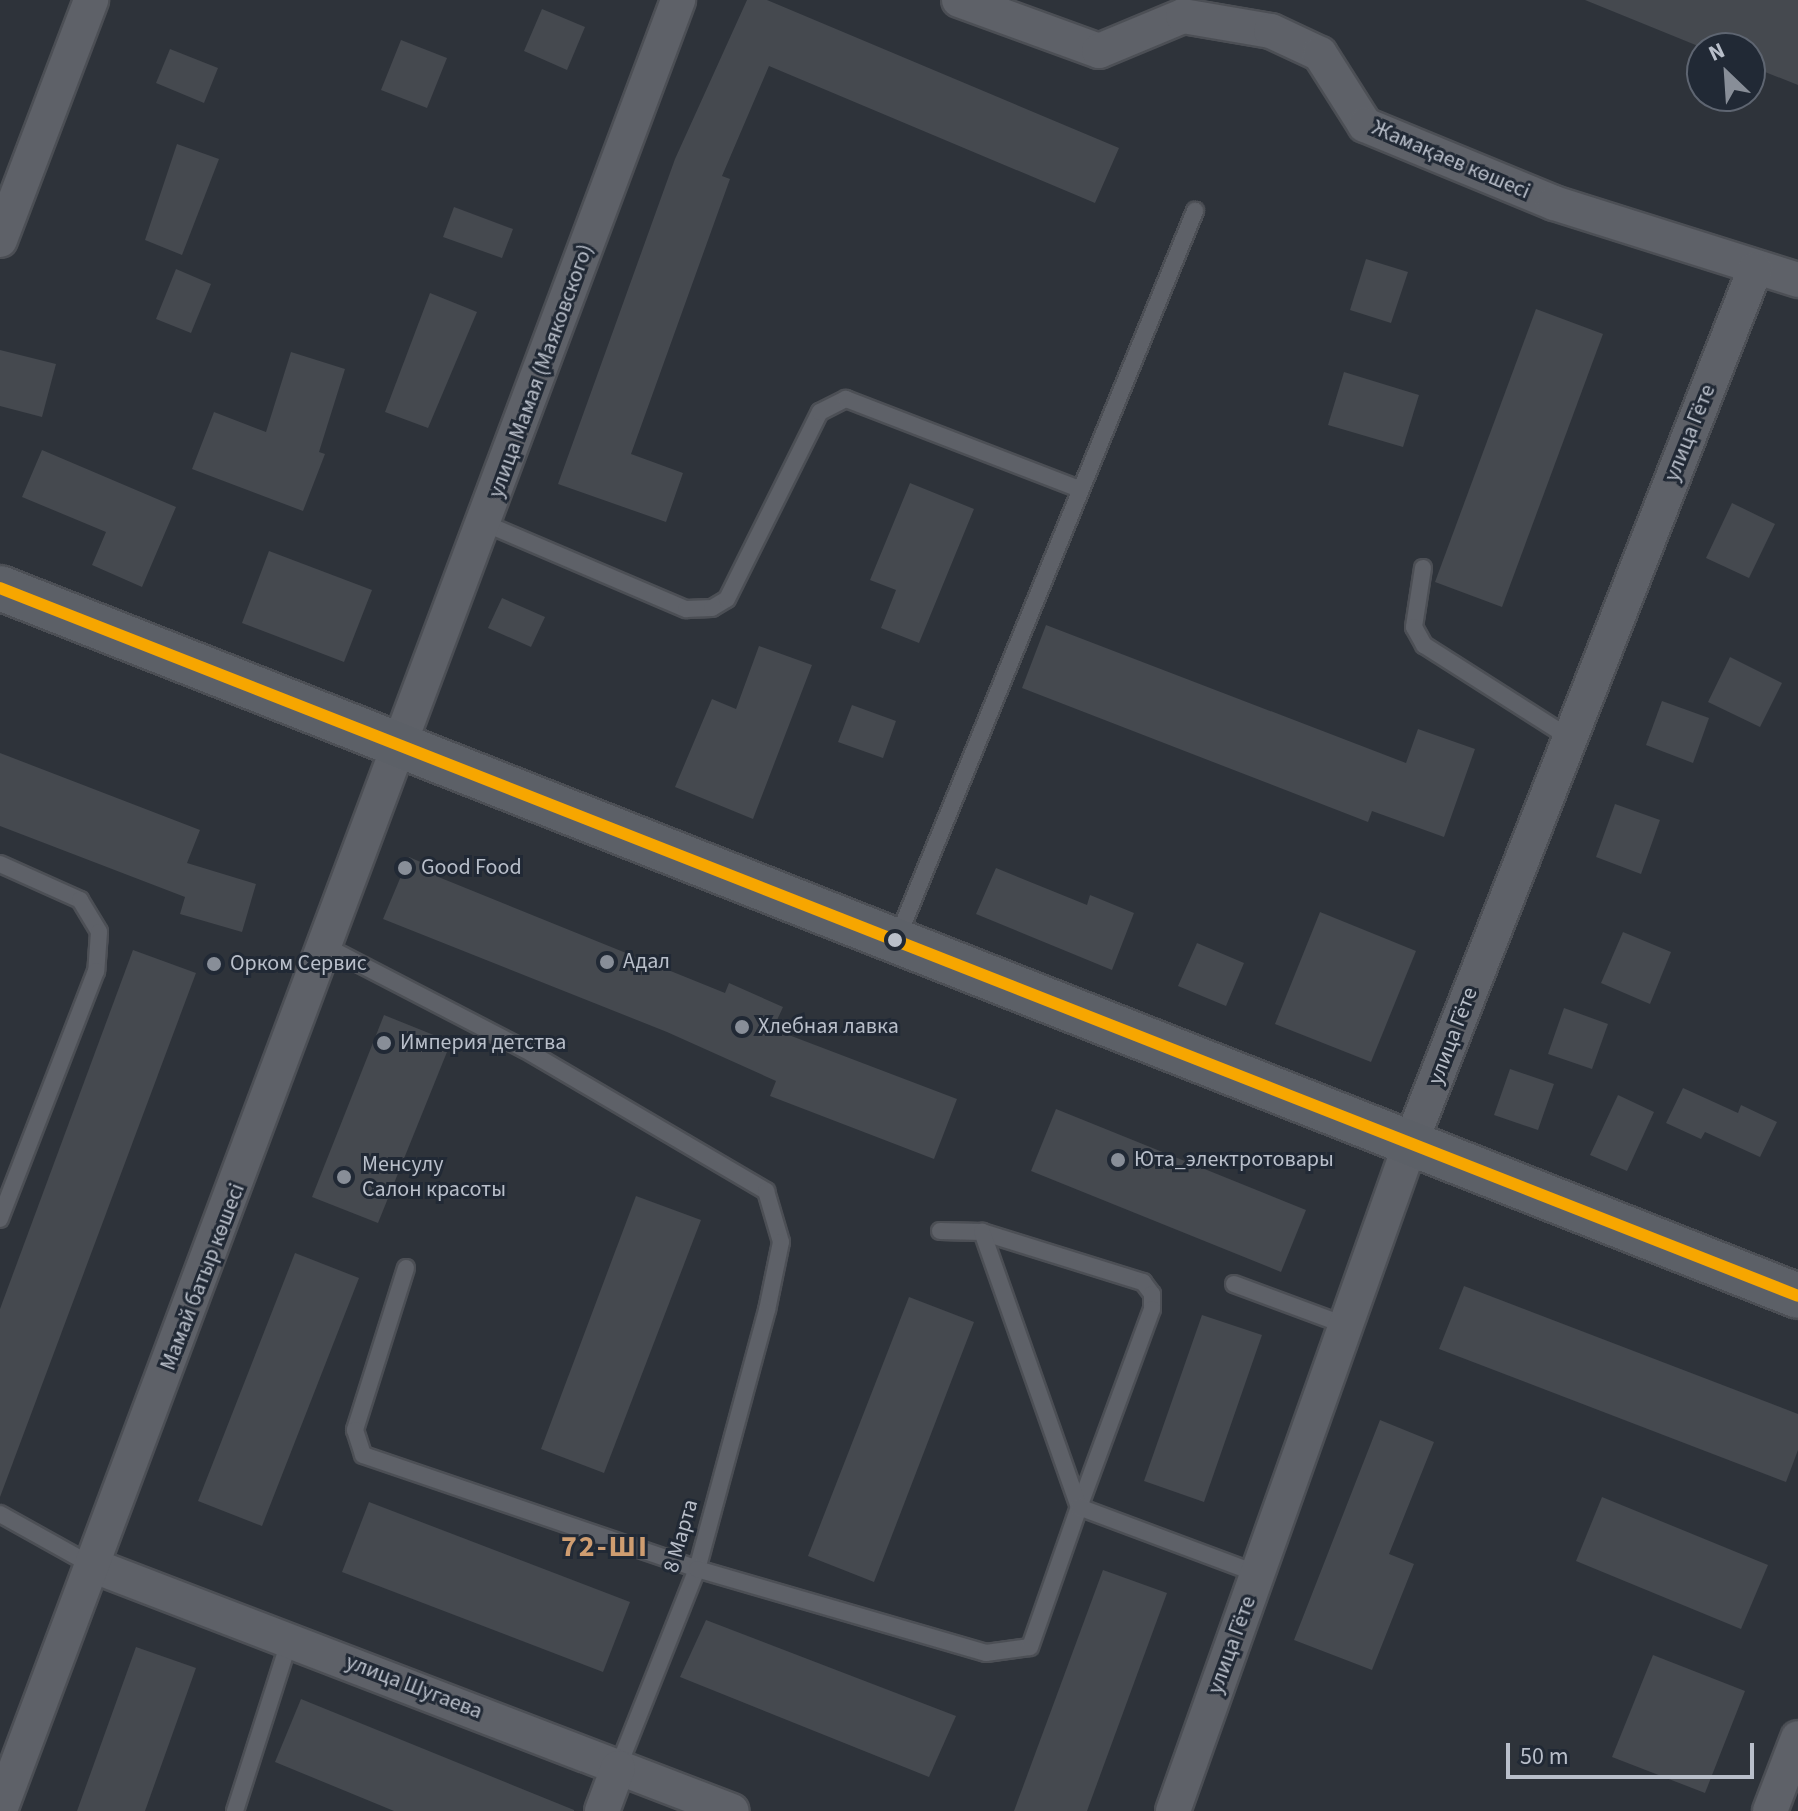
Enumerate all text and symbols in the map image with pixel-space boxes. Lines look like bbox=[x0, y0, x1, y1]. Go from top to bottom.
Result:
north arrow bbox=[1686, 32, 1766, 112]
text: N bbox=[1703, 34, 1730, 70]
street label: Жамақаев көшесі bbox=[1368, 115, 1534, 205]
street label: улица Мамая (Маяковского) bbox=[483, 241, 599, 501]
street label: улица Гёте bbox=[1659, 381, 1721, 485]
place label: Good Food bbox=[421, 855, 522, 881]
marker: Good Food bbox=[396, 859, 414, 877]
unlabelled marker bbox=[887, 932, 903, 948]
place label: Адал bbox=[623, 949, 670, 975]
place label: Орком Сервис bbox=[230, 951, 367, 977]
marker: Адал bbox=[598, 953, 616, 971]
marker: Орком Сервис bbox=[205, 955, 223, 973]
street label: улица Гёте bbox=[1422, 984, 1484, 1088]
place label: Хлебная лавка bbox=[758, 1014, 899, 1040]
marker: Хлебная лавка bbox=[733, 1018, 751, 1036]
place label: Империя детства bbox=[400, 1030, 566, 1056]
marker: Империя детства bbox=[375, 1034, 393, 1052]
place label: Юта_электротовары bbox=[1134, 1147, 1334, 1173]
place label: Менсулу Салон красоты bbox=[362, 1151, 506, 1202]
marker: Юта_электротовары bbox=[1109, 1151, 1127, 1169]
marker: Менсулу Салон красоты bbox=[333, 1166, 355, 1188]
street label: Мамай батыр көшесі bbox=[155, 1180, 251, 1374]
street label: 8 Марта bbox=[658, 1496, 704, 1576]
district label: 72-ШІ bbox=[561, 1529, 649, 1565]
street label: улица Гёте bbox=[1202, 1592, 1262, 1698]
street label: улица Шугаева bbox=[342, 1649, 486, 1725]
scale bar bbox=[1510, 1727, 1758, 1777]
text: 50 m bbox=[1520, 1739, 1569, 1774]

